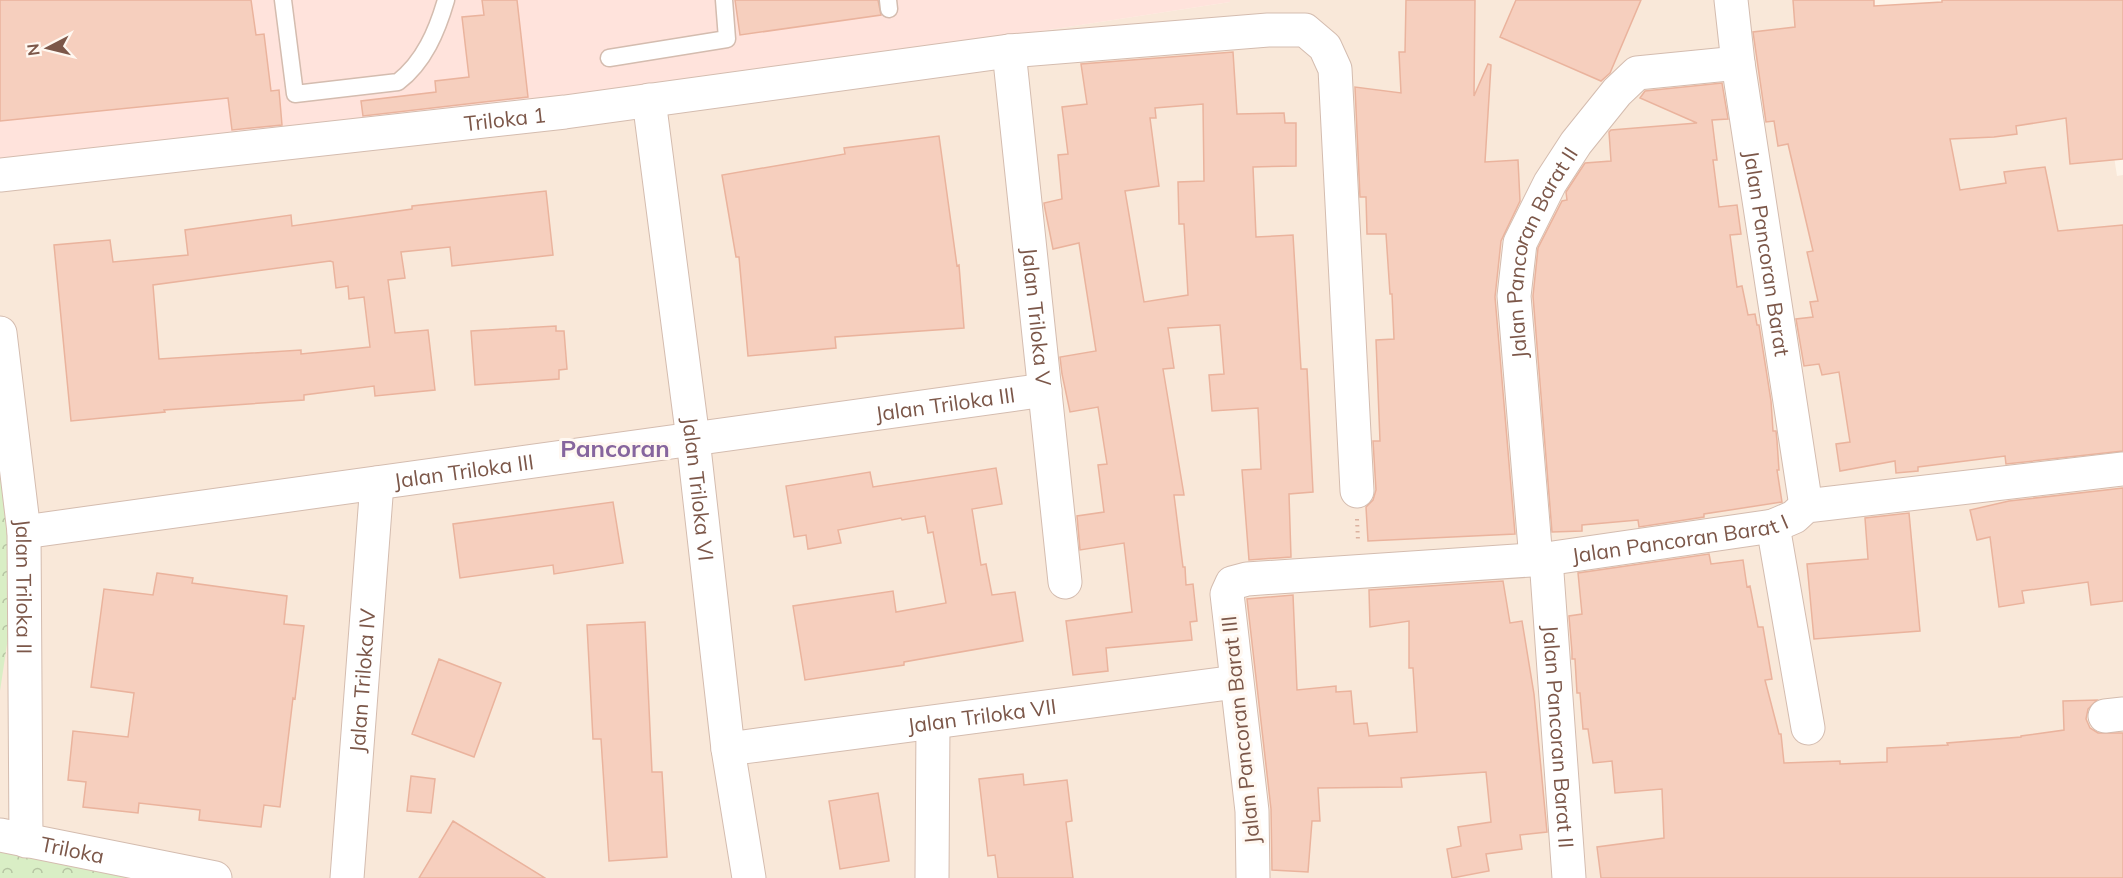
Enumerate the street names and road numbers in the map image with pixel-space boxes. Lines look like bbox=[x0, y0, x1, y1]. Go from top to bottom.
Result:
street label: Triloka 1 bbox=[463, 101, 547, 136]
street label: Jalan Pancoran Barat II bbox=[1501, 142, 1583, 360]
street label: Jalan Pancoran Barat bbox=[1739, 149, 1796, 358]
street label: Jalan Triloka V bbox=[1017, 246, 1057, 387]
street label: Jalan Triloka III bbox=[874, 381, 1017, 426]
street label: Jalan Triloka VI bbox=[677, 415, 720, 562]
street label: Jalan Triloka III bbox=[392, 448, 535, 493]
street label: Jalan Pancoran Barat I bbox=[1570, 508, 1792, 568]
street label: Jalan Triloka II bbox=[10, 517, 38, 654]
street label: Jalan Triloka IV bbox=[344, 607, 380, 754]
street label: Jalan Pancoran Barat III bbox=[1215, 615, 1265, 845]
street label: Jalan Pancoran Barat II bbox=[1538, 624, 1580, 849]
street label: Jalan Triloka VII bbox=[906, 693, 1058, 738]
street label: Triloka bbox=[39, 830, 107, 869]

